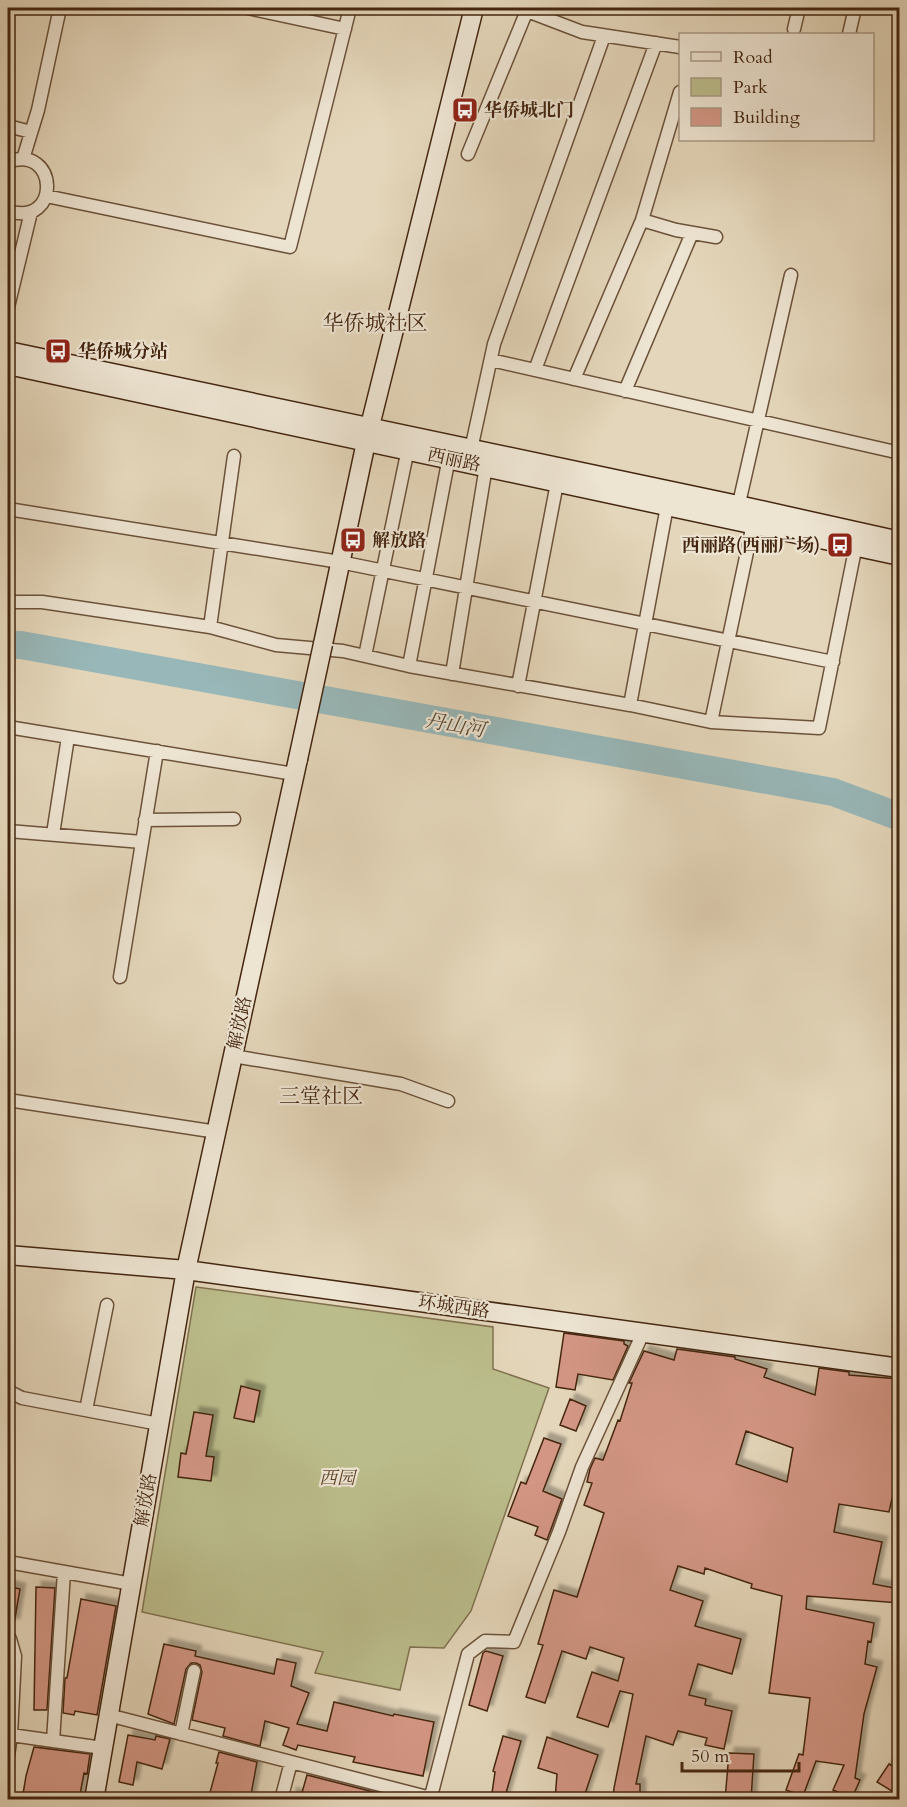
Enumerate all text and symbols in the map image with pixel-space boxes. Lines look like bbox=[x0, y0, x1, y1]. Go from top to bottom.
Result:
legend bbox=[679, 33, 874, 141]
text: Road bbox=[733, 45, 773, 70]
text: Park bbox=[733, 75, 768, 100]
bus stop icon: 华侨城北门 bbox=[450, 95, 480, 125]
place label: 华侨城北门 bbox=[484, 98, 574, 123]
text: Building bbox=[733, 105, 801, 130]
district label: 华侨城社区 bbox=[323, 309, 428, 338]
bus stop icon: 华侨城分站 bbox=[43, 336, 73, 366]
place label: 华侨城分站 bbox=[78, 339, 168, 364]
street label: 西丽路 bbox=[425, 442, 483, 478]
bus stop icon: 解放路 bbox=[338, 525, 368, 555]
place label: 解放路 bbox=[372, 528, 426, 553]
bus stop icon: 西丽路(西丽广场) bbox=[825, 530, 855, 560]
place label: 西丽路(西丽广场) bbox=[682, 533, 820, 558]
water label: 丹山河 bbox=[423, 706, 490, 744]
street label: 解放路 bbox=[222, 994, 258, 1052]
district label: 三堂社区 bbox=[279, 1082, 363, 1111]
street label: 环城西路 bbox=[417, 1290, 491, 1324]
park label: 西园 bbox=[319, 1466, 358, 1491]
street label: 解放路 bbox=[129, 1471, 163, 1529]
scale bar bbox=[682, 1735, 799, 1773]
text: 50 m bbox=[691, 1744, 730, 1769]

